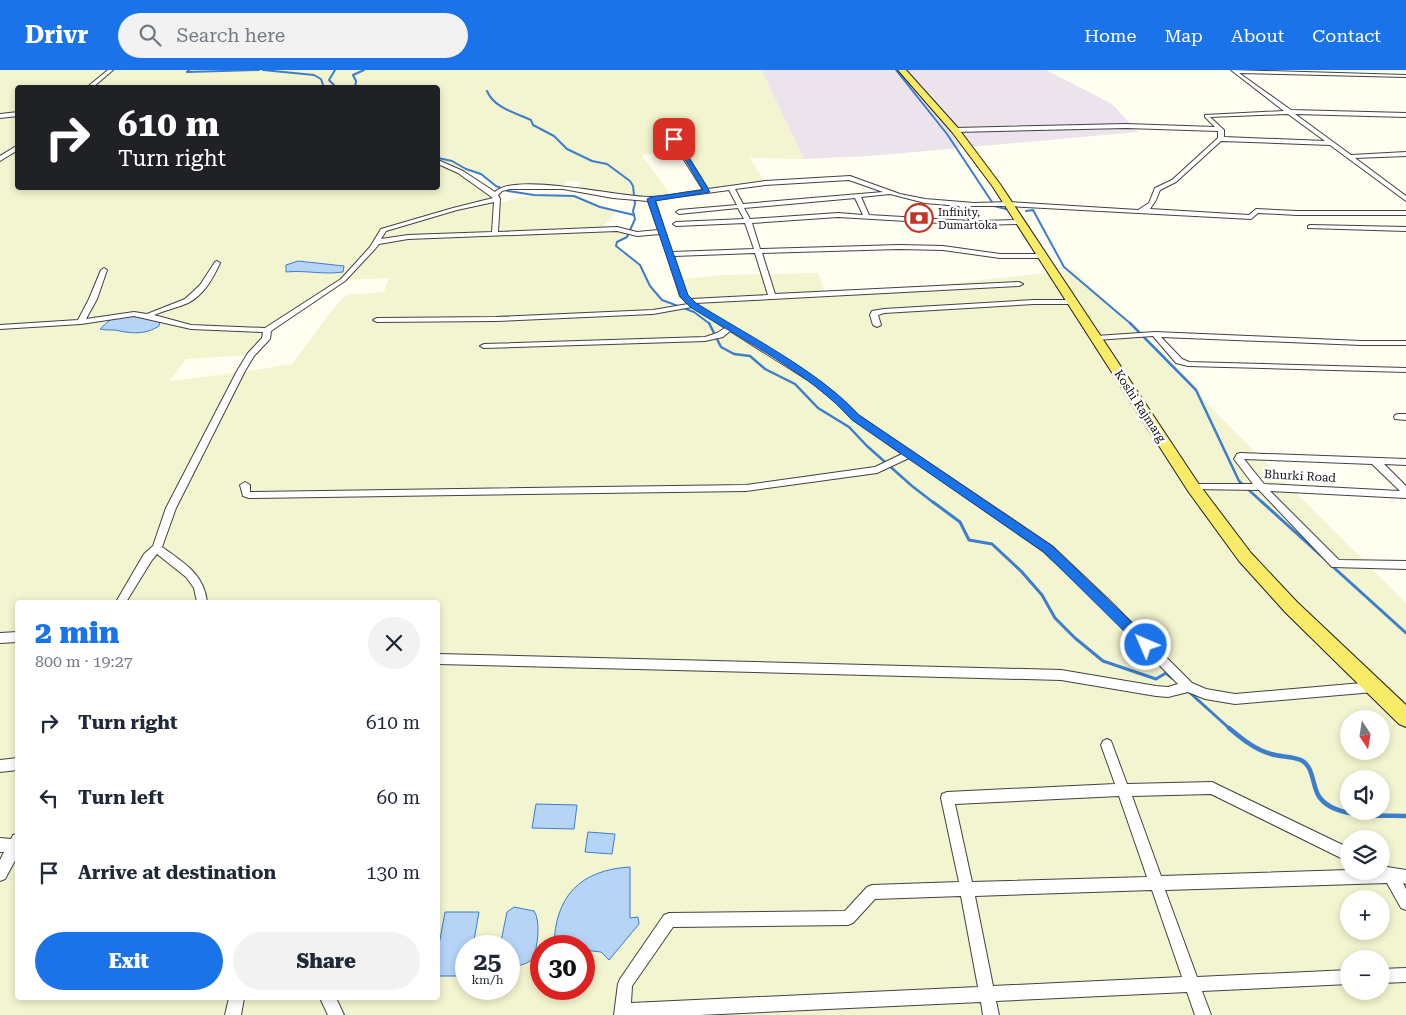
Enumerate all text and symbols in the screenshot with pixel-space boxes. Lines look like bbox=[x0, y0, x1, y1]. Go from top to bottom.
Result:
search box bbox=[118, 13, 468, 58]
text: Drivr bbox=[25, 21, 88, 49]
icon: search bbox=[136, 21, 164, 49]
text: Search here bbox=[176, 24, 285, 47]
text: Home bbox=[1084, 25, 1136, 46]
text: Map bbox=[1164, 25, 1203, 46]
text: About bbox=[1231, 25, 1284, 46]
text: Contact bbox=[1312, 25, 1381, 46]
text: 610 m bbox=[118, 104, 219, 145]
icon: right bbox=[35, 105, 100, 170]
pin bbox=[653, 118, 695, 160]
icon: arrive bbox=[660, 125, 688, 153]
text: Turn right bbox=[118, 146, 226, 171]
bank icon: Infinity, Dumartoka bbox=[904, 203, 934, 233]
place label: Infinity, Dumartoka bbox=[938, 206, 997, 232]
street label: Koshi Rajmarg bbox=[1111, 367, 1169, 445]
street label: Bhurki Road bbox=[1264, 467, 1337, 485]
text: 2 min bbox=[35, 615, 119, 650]
button: close bbox=[368, 617, 420, 669]
position arrow bbox=[1119, 618, 1171, 670]
text: 800 m · 19:27 bbox=[35, 652, 133, 671]
icon: right bbox=[35, 709, 63, 737]
north arrow bbox=[1340, 710, 1390, 760]
map controls bbox=[1340, 710, 1390, 1000]
text: Turn right bbox=[78, 711, 178, 734]
text: 610 m bbox=[366, 711, 420, 734]
button: sound bbox=[1340, 770, 1390, 820]
icon: left bbox=[35, 784, 63, 812]
text: Turn left bbox=[78, 786, 164, 809]
text: 60 m bbox=[377, 786, 420, 809]
button: layers bbox=[1340, 830, 1390, 880]
icon: arrive bbox=[35, 859, 63, 887]
text: Arrive at destination bbox=[78, 861, 276, 884]
text: 130 m bbox=[366, 861, 420, 884]
button: + bbox=[1340, 890, 1390, 940]
button: Exit bbox=[35, 932, 223, 990]
button: Share bbox=[233, 932, 420, 990]
speed limit sign: 30 bbox=[530, 935, 595, 1000]
text: 25 bbox=[473, 947, 502, 976]
button: − bbox=[1340, 950, 1390, 1000]
text: km/h bbox=[471, 973, 504, 987]

